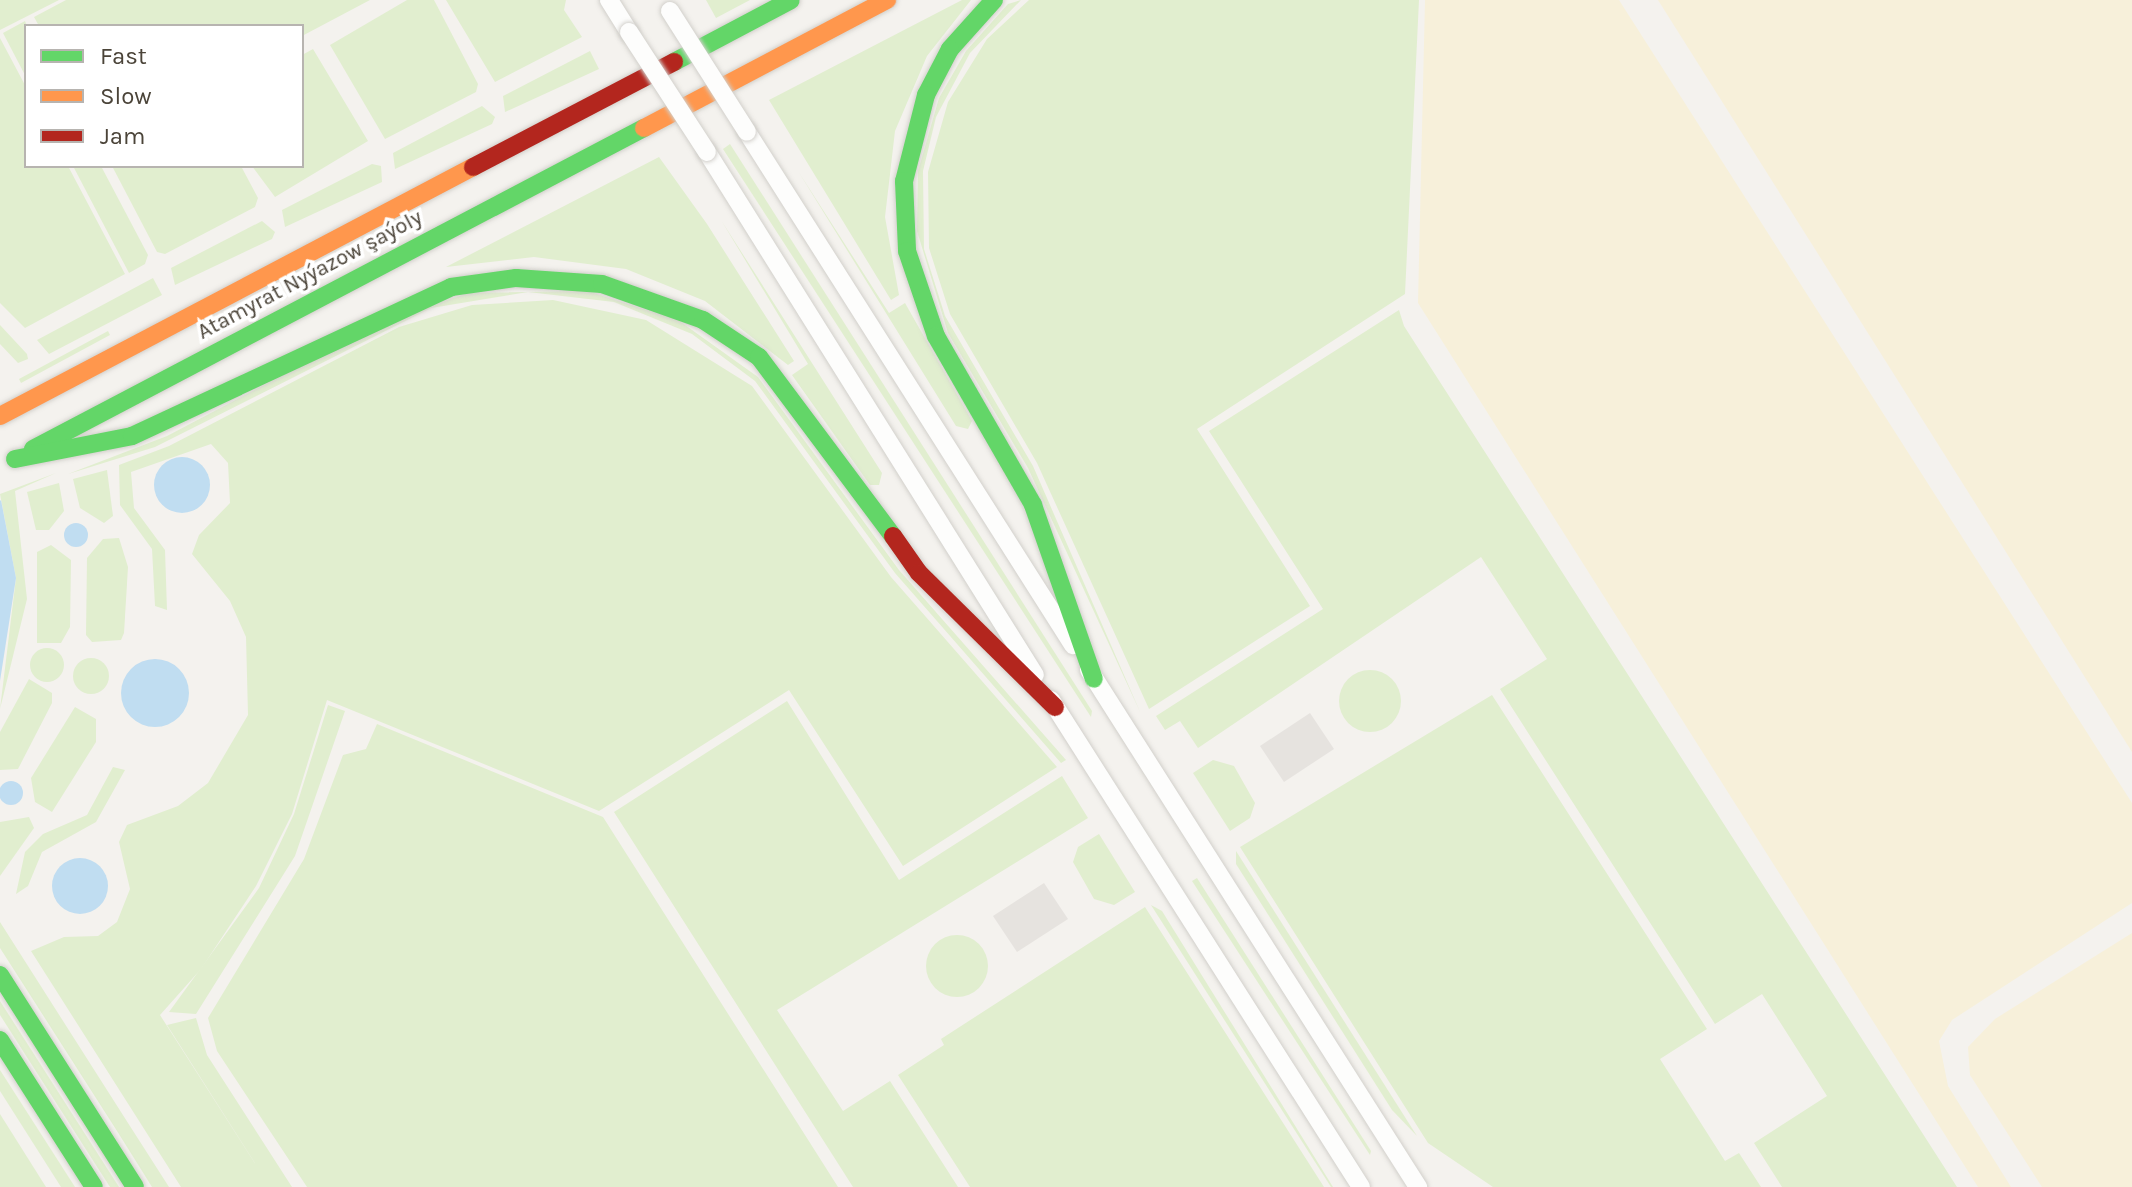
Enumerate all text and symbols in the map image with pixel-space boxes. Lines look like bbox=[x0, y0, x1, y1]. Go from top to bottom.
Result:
legend bbox=[24, 24, 304, 168]
text: Fast bbox=[100, 42, 147, 70]
text: Slow bbox=[100, 82, 152, 110]
text: Jam bbox=[100, 122, 145, 150]
street label: Atamyrat Nyýazow şaýoly bbox=[193, 204, 427, 346]

